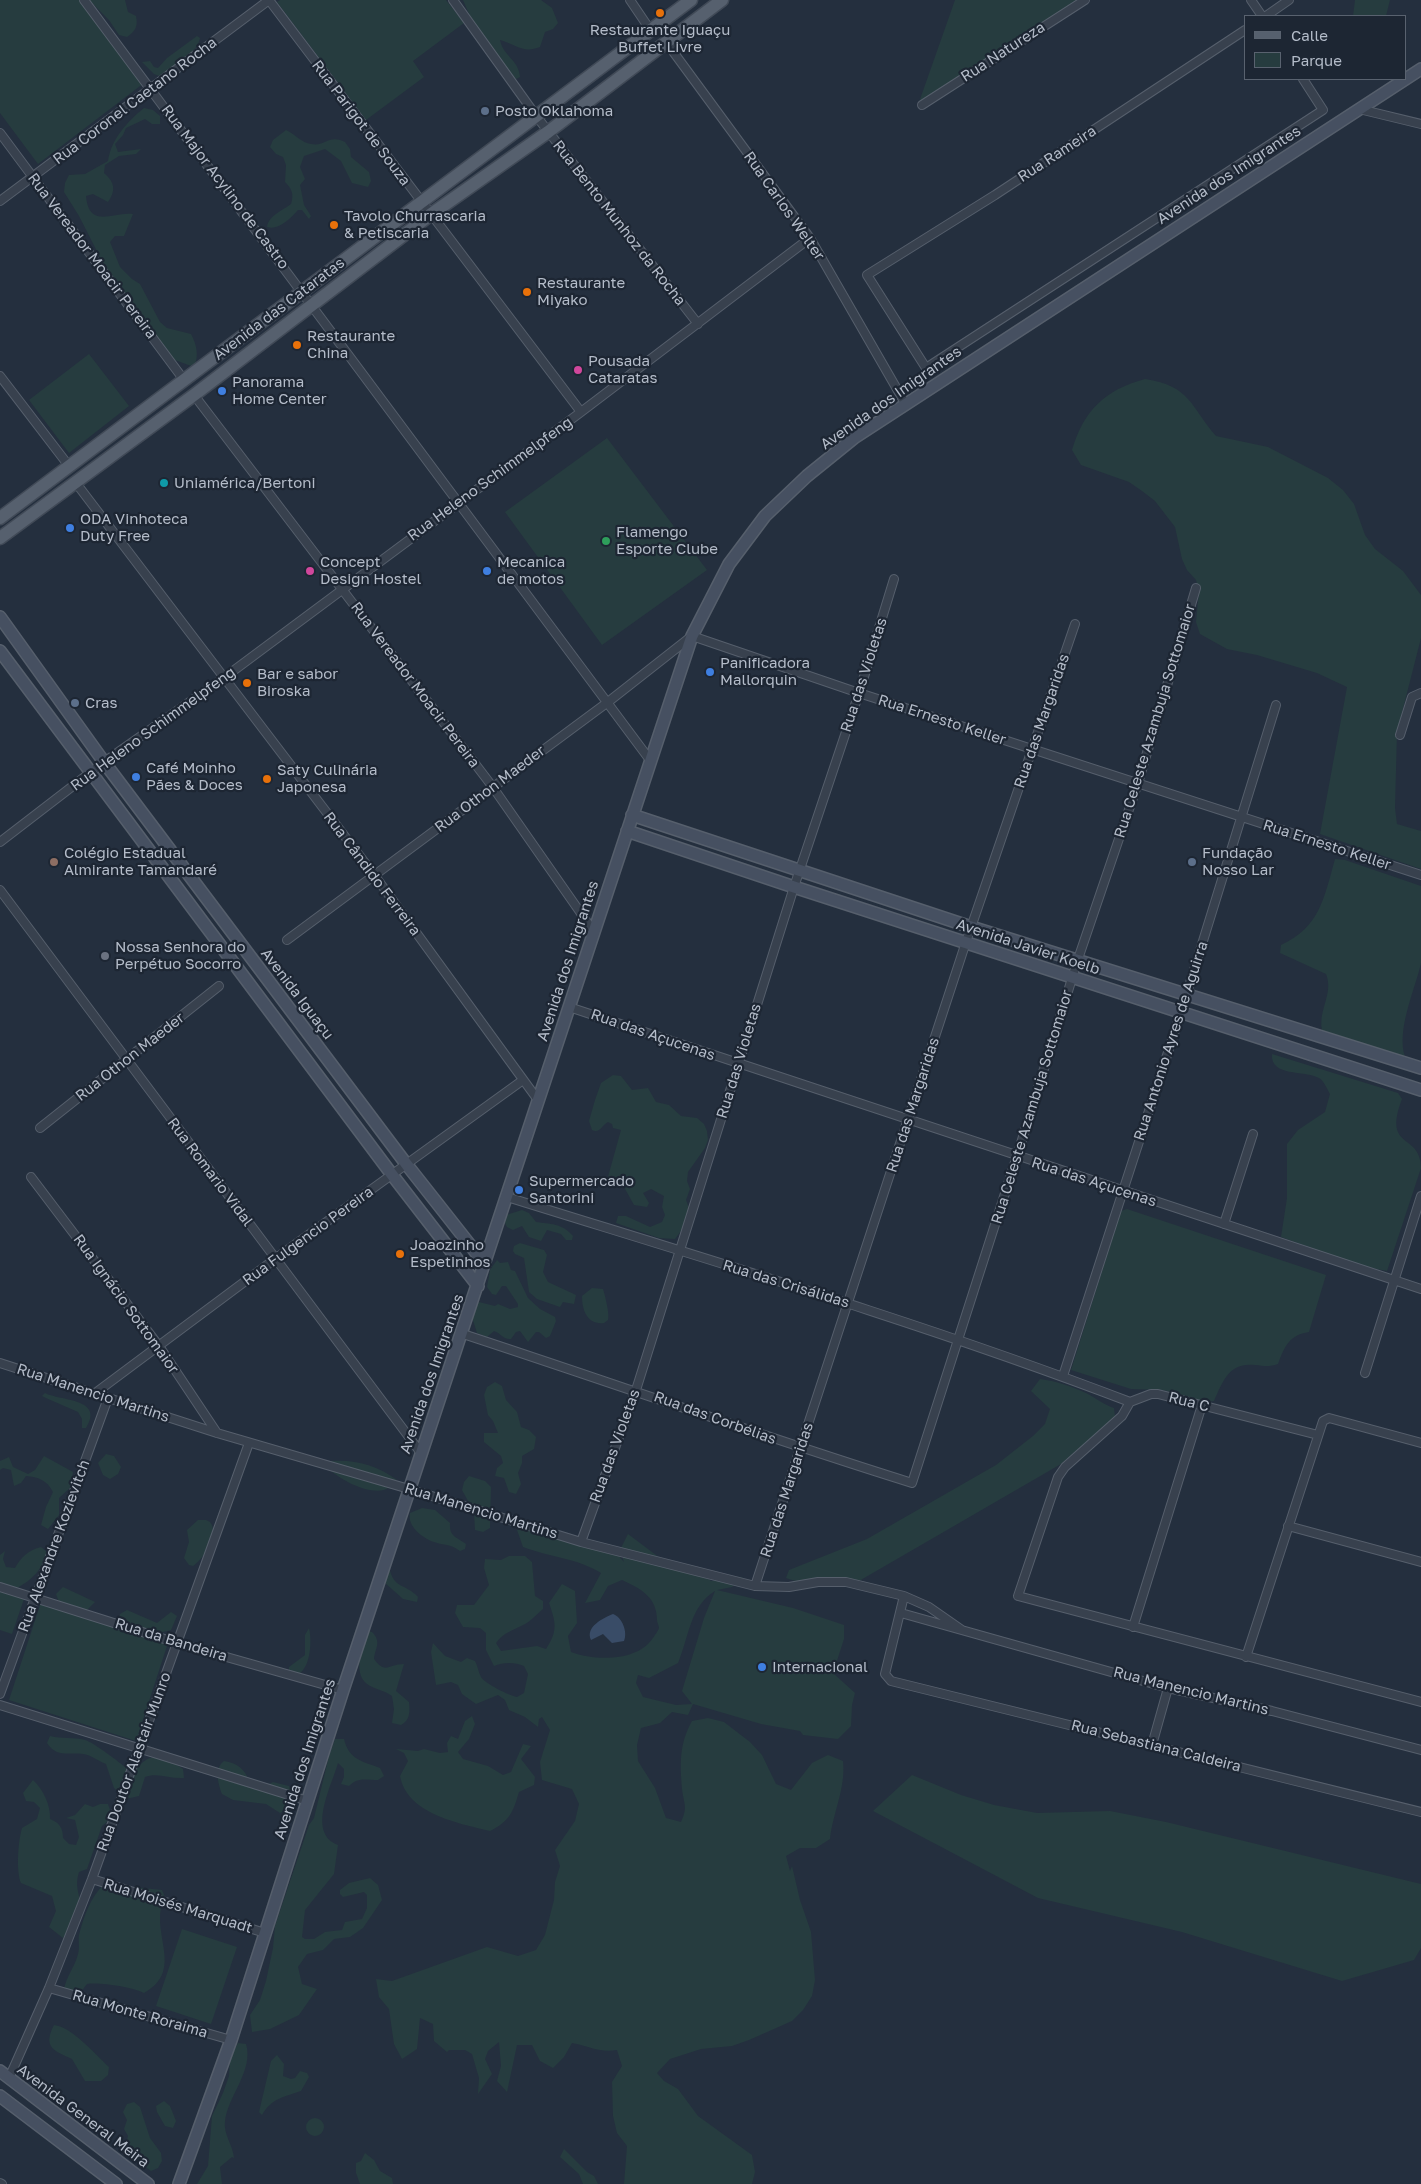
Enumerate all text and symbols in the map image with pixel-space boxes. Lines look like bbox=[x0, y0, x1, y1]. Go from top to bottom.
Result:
marker: Restaurante Iguaçu Buffet Livre bbox=[654, 7, 666, 19]
legend bbox=[1244, 15, 1406, 80]
street label: Rua Natureza bbox=[958, 18, 1048, 86]
place label: Restaurante Iguaçu Buffet Livre bbox=[590, 21, 730, 56]
text: Calle bbox=[1291, 26, 1328, 44]
street label: Rua Coronel Caetano Rocha bbox=[50, 34, 220, 168]
text: Parque bbox=[1291, 51, 1342, 69]
street label: Rua Parigot de Souza bbox=[308, 57, 414, 189]
street label: Rua Major Acylino de Castro bbox=[157, 101, 293, 273]
place label: Posto Oklahoma bbox=[495, 102, 613, 120]
marker: Posto Oklahoma bbox=[479, 105, 491, 117]
street label: Rua Rameira bbox=[1014, 122, 1100, 186]
street label: Avenida dos Imigrantes bbox=[1154, 122, 1304, 228]
street label: Rua Bento Munhoz da Rocha bbox=[549, 137, 689, 309]
street label: Rua Carlos Welter bbox=[740, 148, 828, 264]
street label: Rua Vereador Moacir Pereira bbox=[24, 170, 160, 342]
place label: Tavolo Churrascaria & Petiscaria bbox=[344, 207, 486, 242]
marker: Tavolo Churrascaria & Petiscaria bbox=[328, 219, 340, 231]
street label: Avenida das Cataratas bbox=[210, 254, 348, 364]
place label: Restaurante Miyako bbox=[537, 274, 625, 309]
marker: Restaurante Miyako bbox=[521, 286, 533, 298]
place label: Restaurante China bbox=[307, 327, 395, 362]
marker: Restaurante China bbox=[291, 339, 303, 351]
street label: Avenida dos Imigrantes bbox=[817, 343, 965, 453]
place label: Pousada Cataratas bbox=[588, 352, 657, 387]
marker: Pousada Cataratas bbox=[572, 364, 584, 376]
place label: Panorama Home Center bbox=[232, 373, 327, 408]
marker: Panorama Home Center bbox=[216, 385, 228, 397]
street label: Rua Heleno Schimmelpfeng bbox=[404, 413, 576, 545]
place label: Uniamérica/Bertoni bbox=[174, 474, 316, 492]
marker: Uniamérica/Bertoni bbox=[158, 477, 170, 489]
place label: ODA Vinhoteca Duty Free bbox=[80, 510, 188, 545]
marker: ODA Vinhoteca Duty Free bbox=[64, 522, 76, 534]
place label: Flamengo Esporte Clube bbox=[616, 523, 718, 558]
marker: Flamengo Esporte Clube bbox=[600, 535, 612, 547]
place label: Concept Design Hostel bbox=[320, 553, 421, 588]
place label: Mecanica de motos bbox=[497, 553, 565, 588]
marker: Concept Design Hostel bbox=[304, 565, 316, 577]
marker: Mecanica de motos bbox=[481, 565, 493, 577]
street label: Rua Vereador Moacir Pereira bbox=[347, 599, 483, 771]
street label: Rua Celeste Azambuja Sottomaior bbox=[1111, 602, 1199, 840]
street label: Rua das Violetas bbox=[837, 615, 891, 735]
street label: Rua das Margaridas bbox=[1011, 651, 1073, 791]
place label: Panificadora Mallorquin bbox=[720, 654, 810, 689]
street label: Rua Heleno Schimmelpfeng bbox=[67, 663, 239, 795]
place label: Bar e sabor Biroska bbox=[257, 665, 338, 700]
marker: Panificadora Mallorquin bbox=[704, 666, 716, 678]
marker: Bar e sabor Biroska bbox=[241, 677, 253, 689]
street label: Rua Ernesto Keller bbox=[876, 691, 1008, 749]
place label: Cras bbox=[85, 694, 117, 712]
marker: Cras bbox=[69, 697, 81, 709]
street label: Rua Othon Maeder bbox=[431, 742, 549, 836]
place label: Café Moinho Pães & Doces bbox=[146, 759, 243, 794]
place label: Saty Culinária Japonesa bbox=[277, 761, 378, 796]
marker: Café Moinho Pães & Doces bbox=[130, 771, 142, 783]
marker: Saty Culinária Japonesa bbox=[261, 773, 273, 785]
street label: Rua Cândido Ferreira bbox=[320, 809, 424, 939]
street label: Rua Ernesto Keller bbox=[1261, 816, 1393, 874]
place label: Colégio Estadual Almirante Tamandaré bbox=[64, 844, 217, 879]
place label: Fundação Nosso Lar bbox=[1202, 844, 1274, 879]
marker: Colégio Estadual Almirante Tamandaré bbox=[48, 856, 60, 868]
marker: Fundação Nosso Lar bbox=[1186, 856, 1198, 868]
street label: Avenida dos Imigrantes bbox=[534, 878, 602, 1044]
street label: Avenida Javier Koelb bbox=[954, 915, 1102, 979]
place label: Nossa Senhora do Perpétuo Socorro bbox=[115, 938, 245, 973]
street label: Rua Antonio Ayres de Aguirra bbox=[1130, 939, 1212, 1143]
street label: Avenida Iguaçu bbox=[257, 945, 337, 1043]
marker: Nossa Senhora do Perpétuo Socorro bbox=[99, 950, 111, 962]
street label: Rua Celeste Azambuja Sottomaior bbox=[988, 988, 1076, 1226]
street label: Rua das Violetas bbox=[713, 1001, 765, 1121]
street label: Rua das Açucenas bbox=[588, 1005, 718, 1065]
street label: Rua Othon Maeder bbox=[72, 1009, 188, 1105]
street label: Rua das Margaridas bbox=[883, 1035, 943, 1175]
street label: Rua Romario Vidal bbox=[163, 1114, 257, 1230]
street label: Rua das Açucenas bbox=[1029, 1153, 1159, 1211]
place label: Supermercado Santorini bbox=[529, 1172, 634, 1207]
street label: Rua Fulgencio Pereira bbox=[239, 1183, 377, 1289]
marker: Supermercado Santorini bbox=[513, 1184, 525, 1196]
street label: Rua Ignácio Sottomaior bbox=[69, 1231, 183, 1377]
place label: Joaozinho Espetinhos bbox=[410, 1236, 490, 1271]
marker: Joaozinho Espetinhos bbox=[394, 1248, 406, 1260]
street label: Rua das Crisálidas bbox=[720, 1256, 852, 1312]
street label: Avenida dos Imigrantes bbox=[396, 1292, 468, 1456]
street label: Rua Manencio Martins bbox=[14, 1360, 172, 1426]
street label: Rua das Violetas bbox=[586, 1387, 644, 1505]
street label: Rua das Corbélias bbox=[651, 1388, 779, 1448]
street label: Rua C bbox=[1167, 1388, 1211, 1416]
street label: Rua das Margaridas bbox=[757, 1420, 817, 1560]
street label: Rua Alexandre Kozievitch bbox=[14, 1457, 94, 1635]
street label: Rua Manencio Martins bbox=[402, 1479, 560, 1543]
street label: Rua da Bandeira bbox=[113, 1614, 229, 1666]
place label: Internacional bbox=[772, 1658, 868, 1676]
marker: Internacional bbox=[756, 1661, 768, 1673]
street label: Rua Manencio Martins bbox=[1111, 1663, 1271, 1719]
street label: Rua Doutor Alastair Munro bbox=[93, 1670, 175, 1854]
street label: Avenida dos Imigrantes bbox=[271, 1676, 339, 1842]
street label: Rua Sebastiana Caldeira bbox=[1069, 1716, 1243, 1776]
street label: Rua Moisés Marquadt bbox=[101, 1875, 255, 1937]
street label: Rua Monte Roraima bbox=[70, 1986, 210, 2042]
street label: Avenida General Meira bbox=[14, 2061, 152, 2171]

